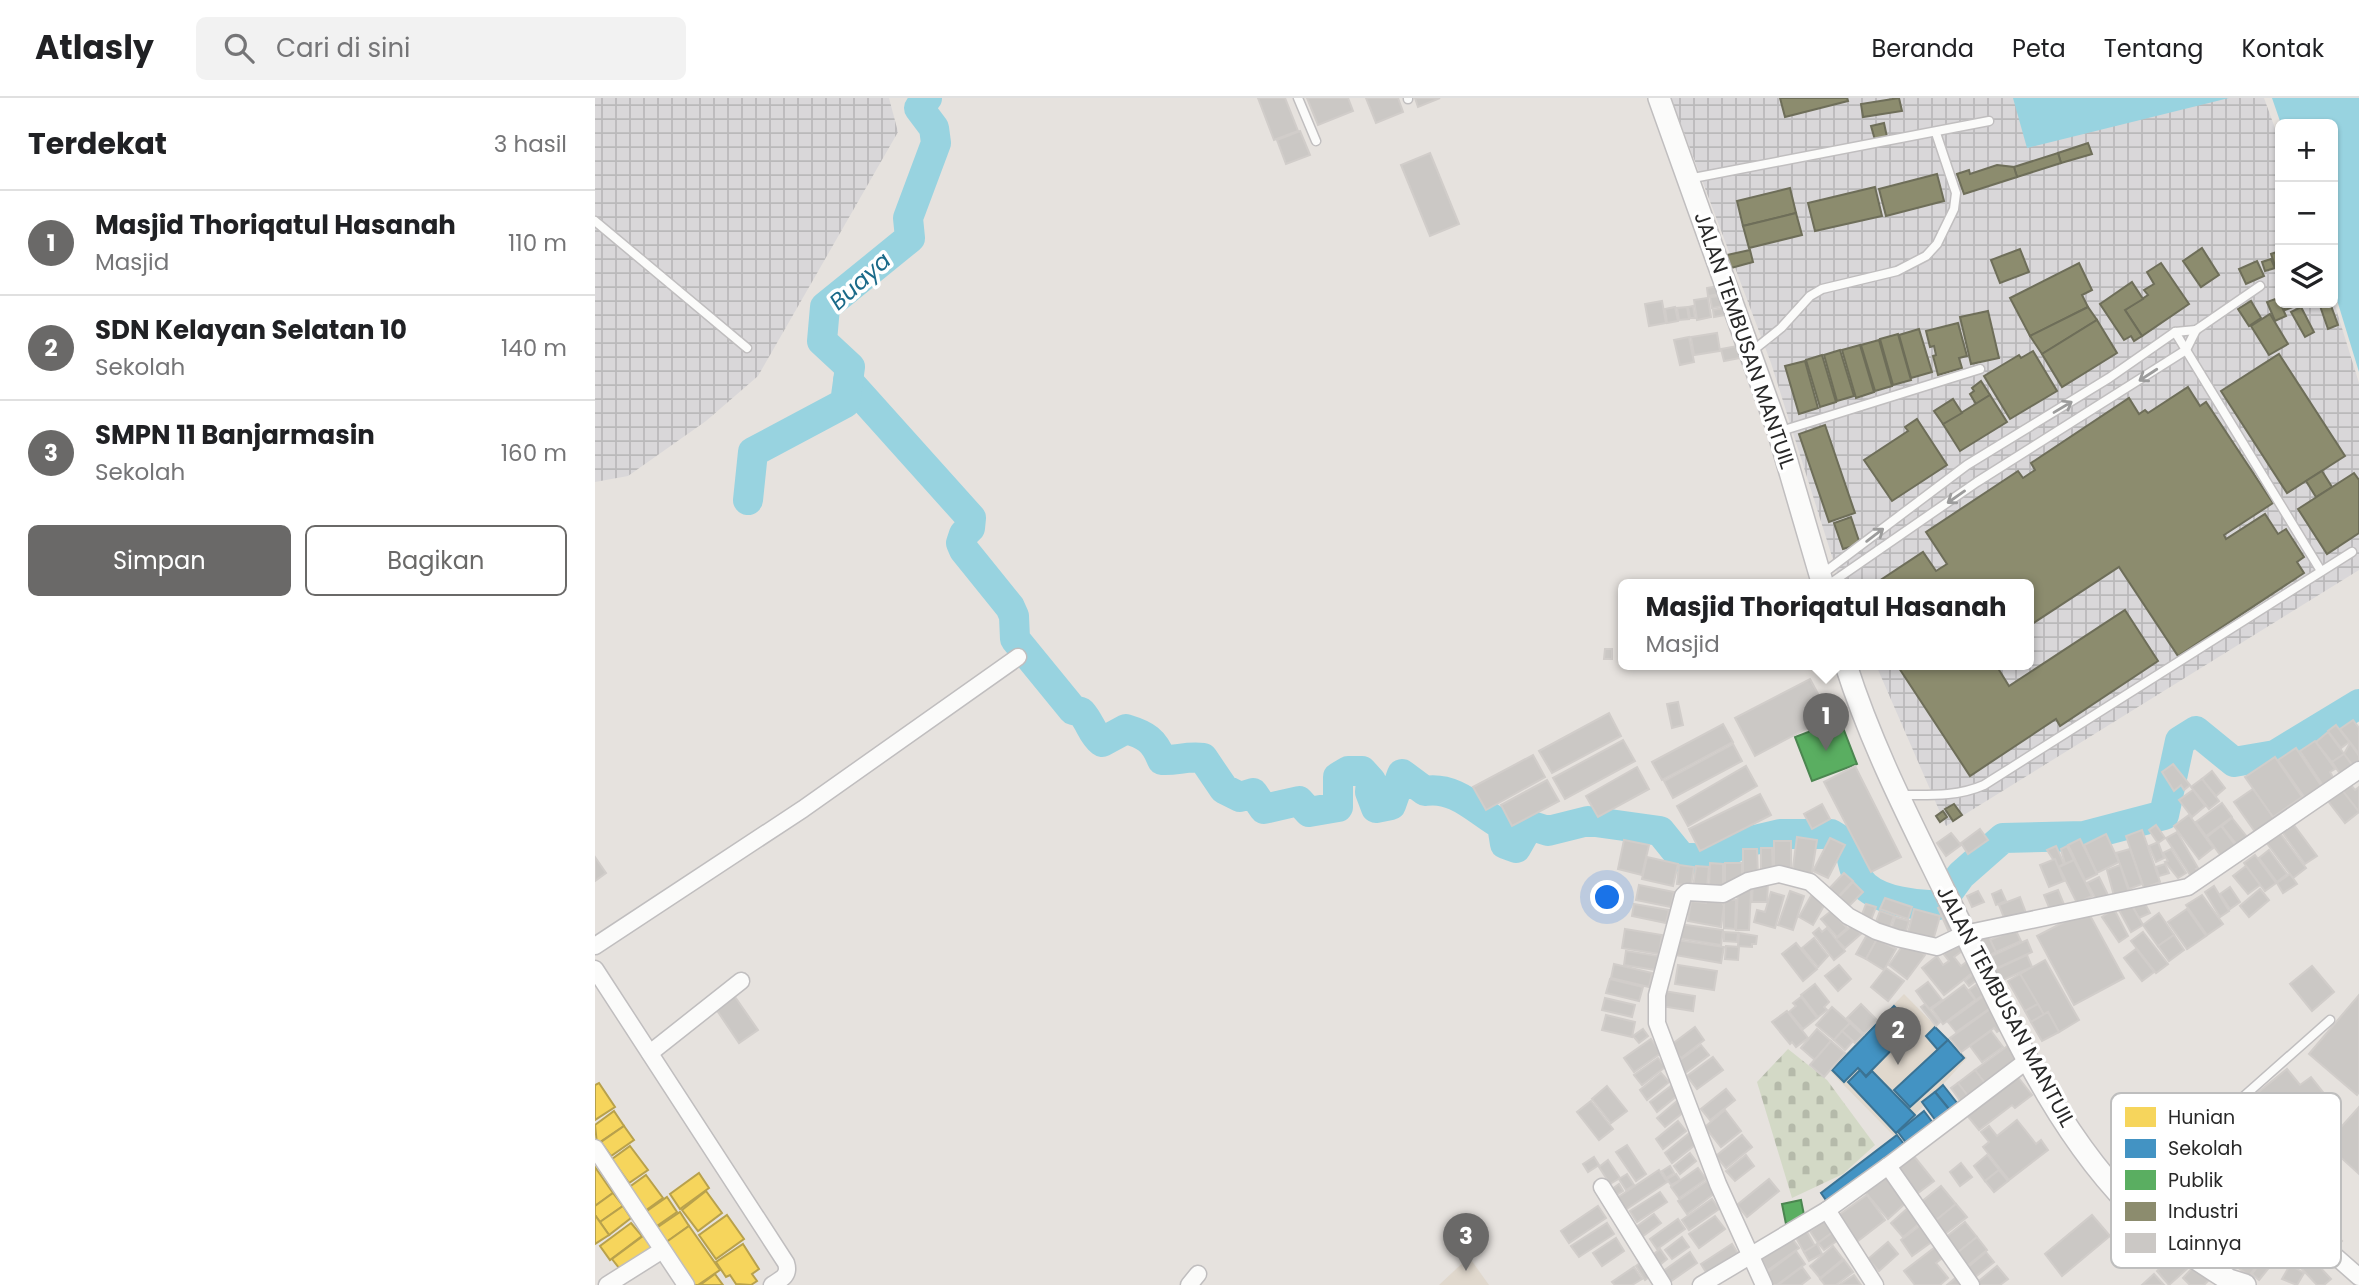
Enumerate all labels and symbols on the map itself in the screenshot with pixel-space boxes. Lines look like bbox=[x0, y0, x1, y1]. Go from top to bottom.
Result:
street label: JALAN TEMBUSAN MANTUIL bbox=[1687, 208, 1803, 472]
water label: Buaya bbox=[822, 245, 898, 317]
one-way arrow bbox=[2138, 368, 2158, 382]
one-way arrow bbox=[2052, 399, 2072, 413]
one-way arrow bbox=[1947, 489, 1966, 504]
one-way arrow bbox=[1865, 527, 1884, 542]
pin: 1 bbox=[1803, 693, 1849, 751]
your location bbox=[1590, 880, 1624, 914]
street label: JALAN TEMBUSAN MANTUIL bbox=[1930, 880, 2082, 1132]
pin: 2 bbox=[1875, 1007, 1921, 1065]
legend bbox=[2111, 1093, 2341, 1268]
text: Hunian bbox=[2168, 1104, 2235, 1131]
text: Sekolah bbox=[2168, 1135, 2243, 1162]
text: Publik bbox=[2168, 1167, 2223, 1194]
text: Industri bbox=[2168, 1198, 2238, 1225]
pin: 3 bbox=[1443, 1213, 1489, 1271]
text: Lainnya bbox=[2168, 1230, 2242, 1257]

